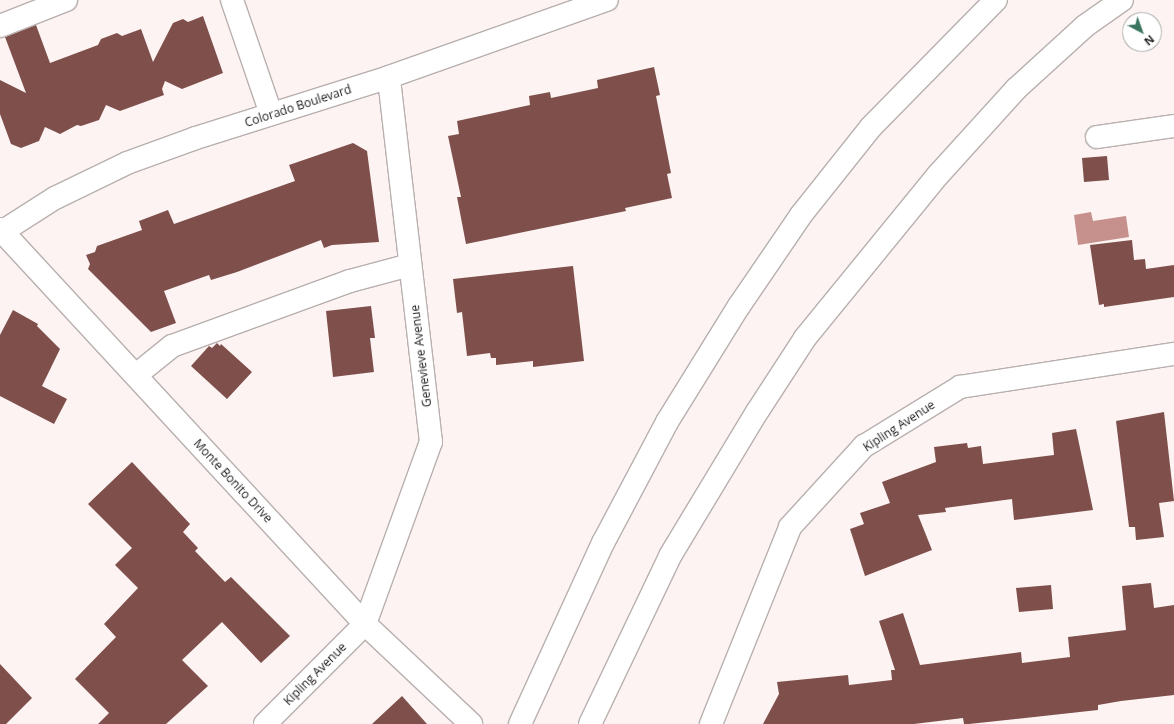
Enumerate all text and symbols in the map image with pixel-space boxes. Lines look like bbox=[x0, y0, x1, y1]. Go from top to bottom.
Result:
north arrow bbox=[1122, 12, 1162, 52]
text: N bbox=[1141, 32, 1158, 49]
street label: Colorado Boulevard bbox=[243, 82, 353, 130]
street label: Genevieve Avenue bbox=[408, 304, 434, 408]
street label: Kipling Avenue bbox=[860, 397, 938, 455]
street label: Monte Bonito Drive bbox=[191, 436, 275, 526]
street label: Kipling Avenue bbox=[281, 640, 349, 708]

